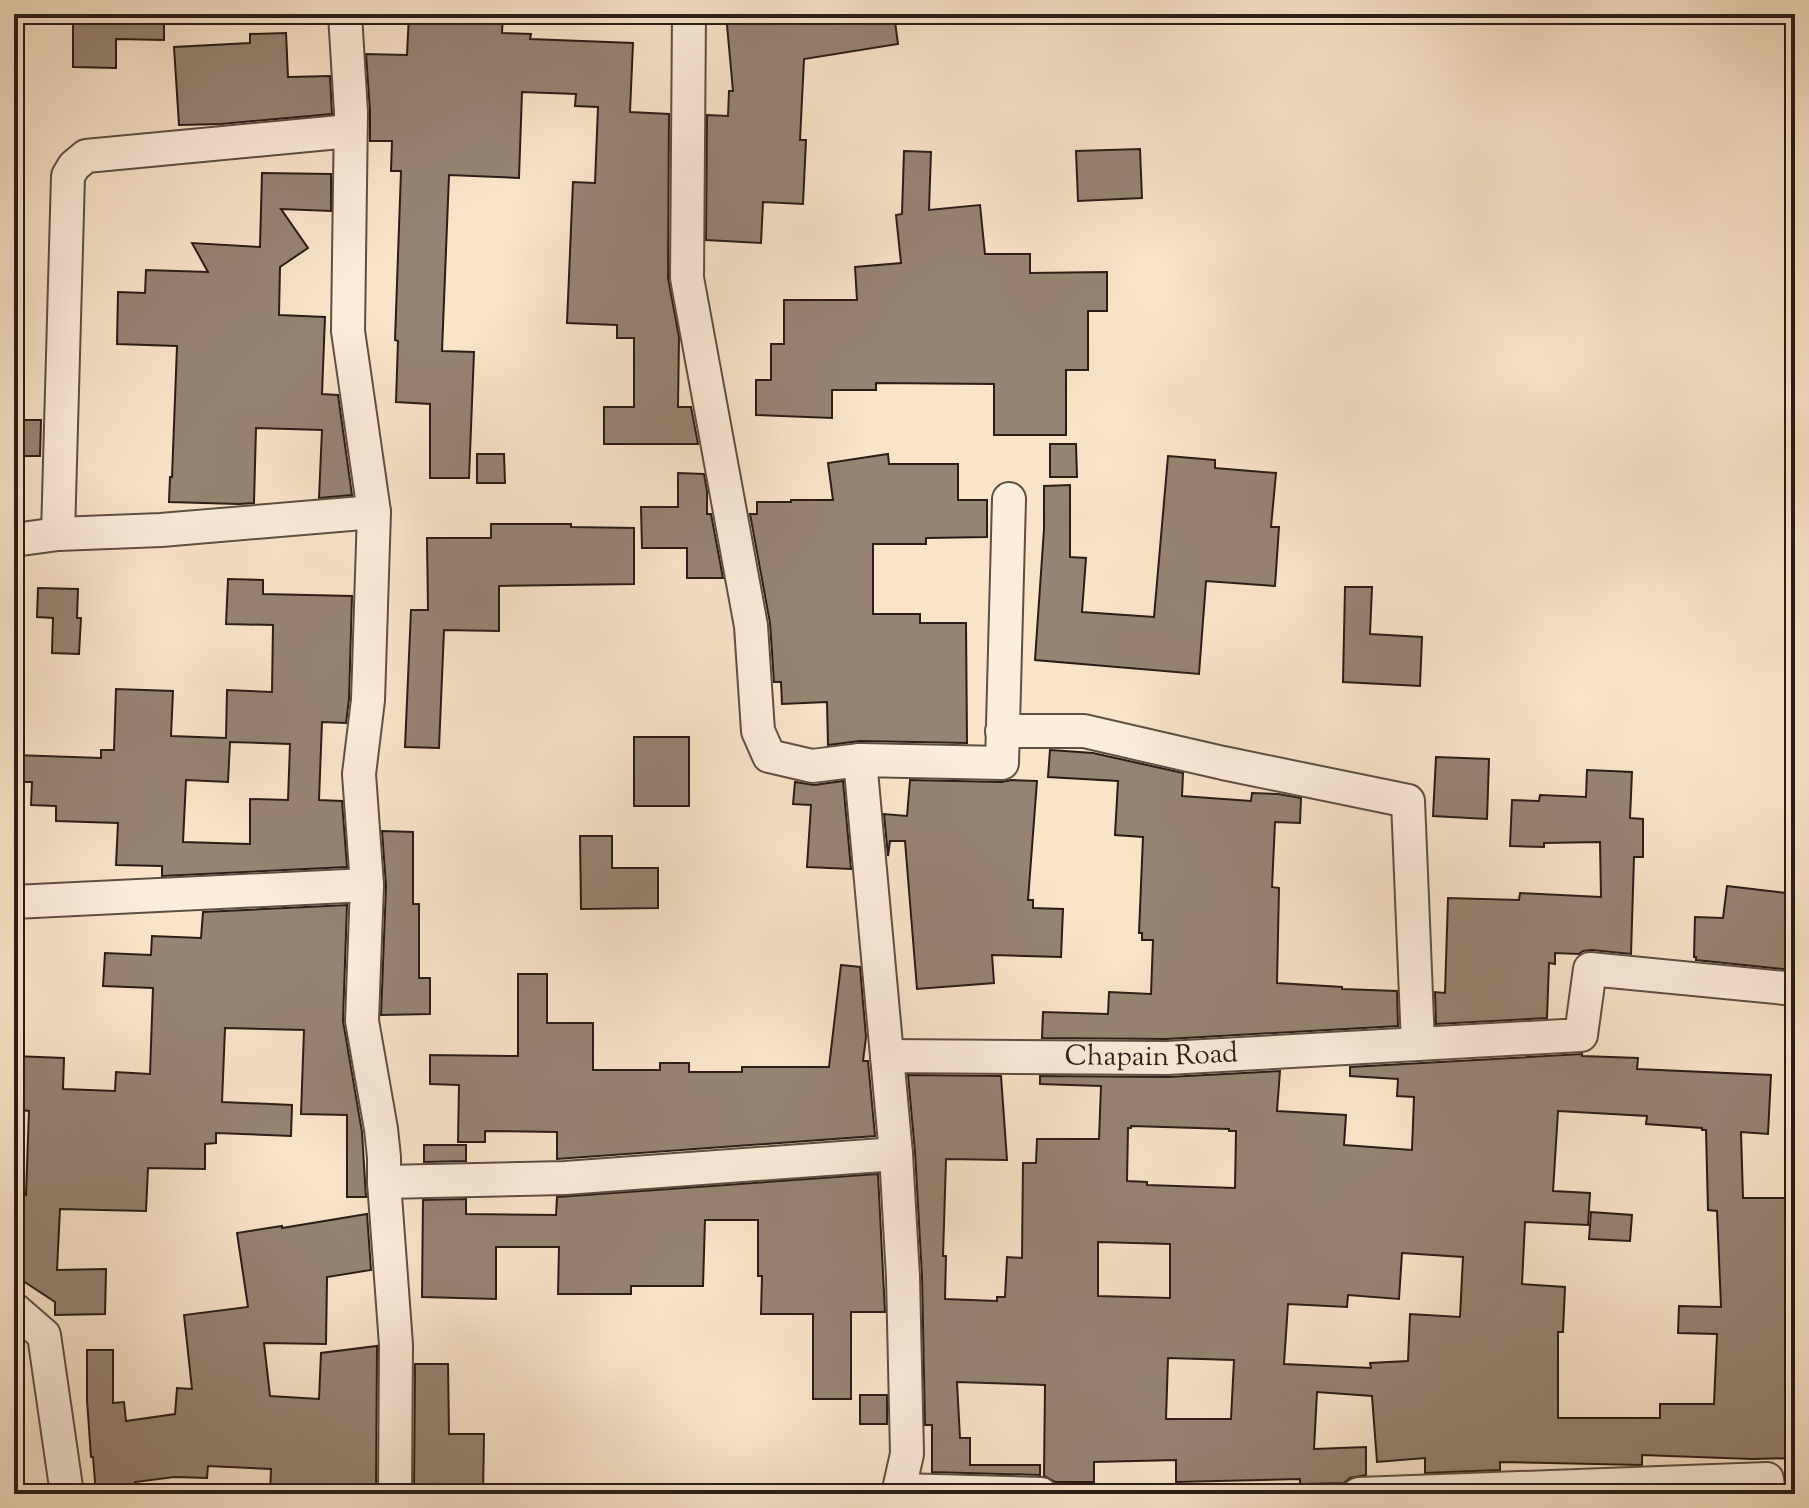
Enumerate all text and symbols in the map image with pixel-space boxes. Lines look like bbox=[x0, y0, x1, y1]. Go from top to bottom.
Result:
street label: Chapain Road bbox=[1064, 1034, 1239, 1078]

